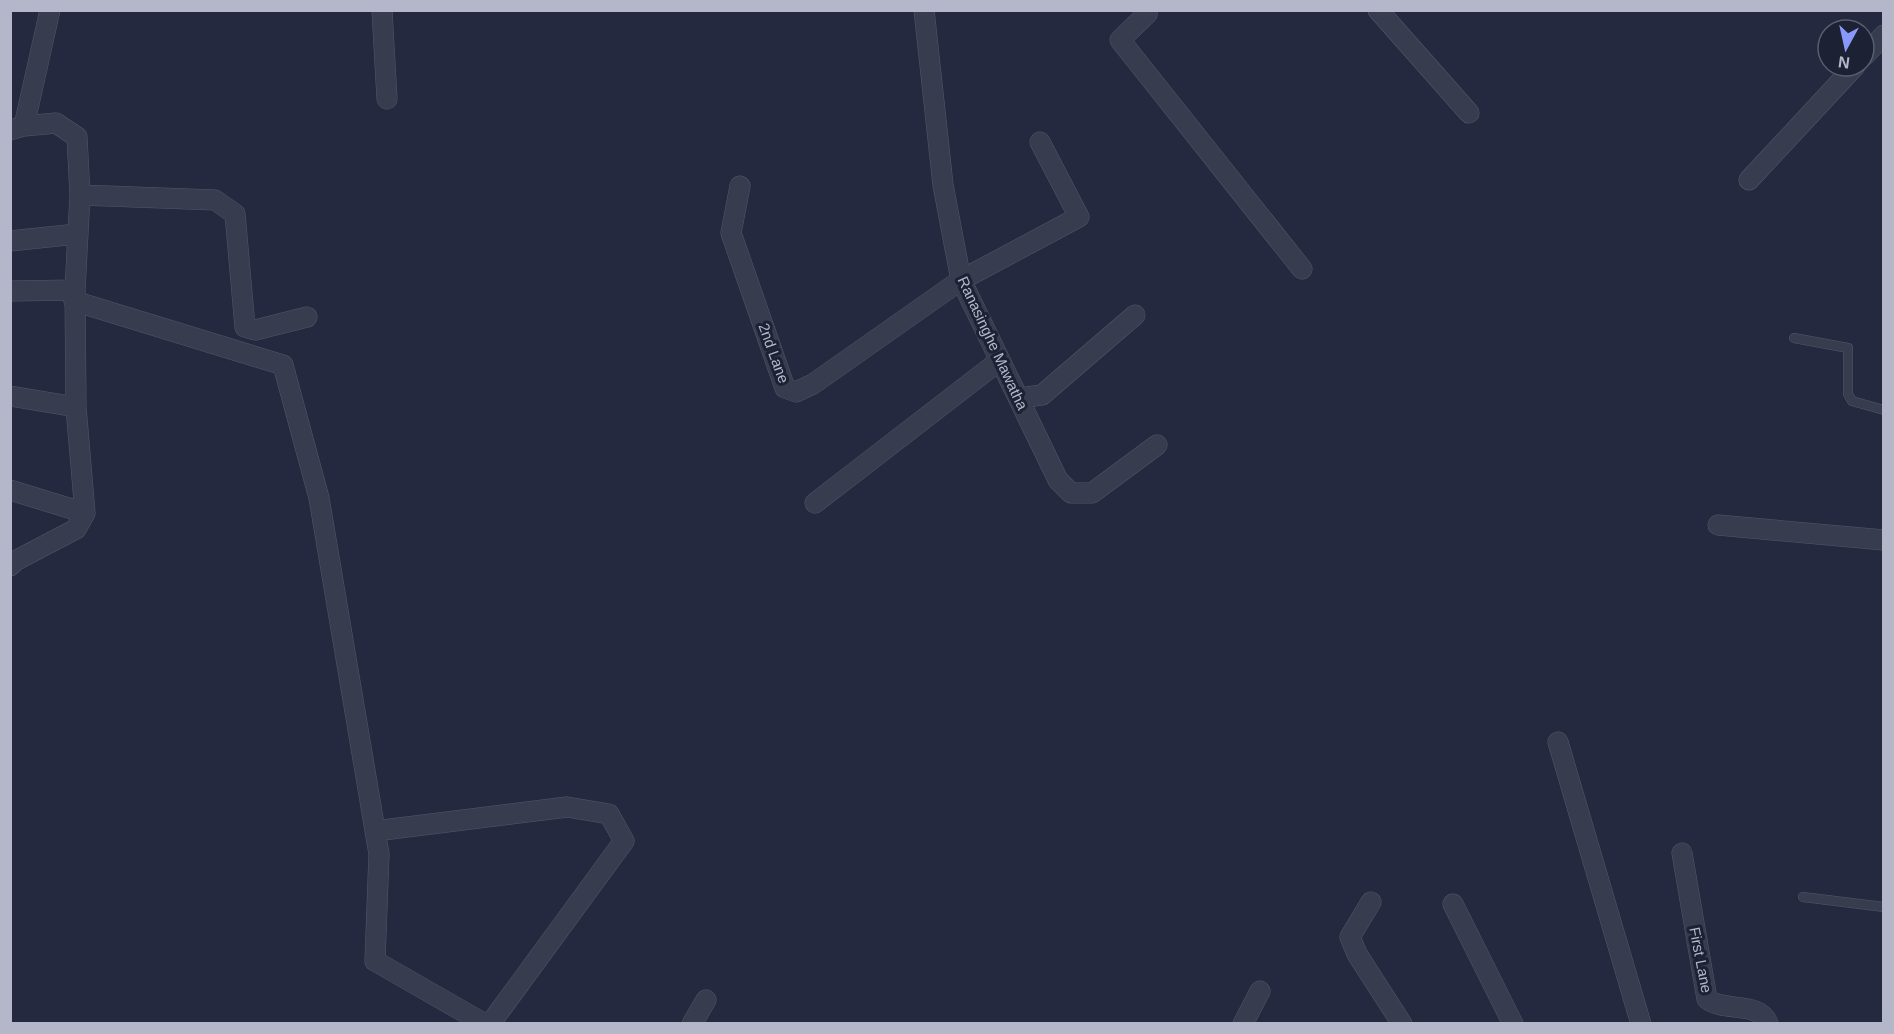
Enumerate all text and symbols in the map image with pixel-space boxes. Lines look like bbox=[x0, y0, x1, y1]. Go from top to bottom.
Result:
north arrow bbox=[1816, 18, 1876, 78]
text: N bbox=[1837, 53, 1851, 72]
street label: Ranasinghe Mawatha bbox=[955, 274, 1032, 413]
street label: 2nd Lane bbox=[755, 321, 793, 385]
street label: First Lane bbox=[1686, 926, 1716, 994]

